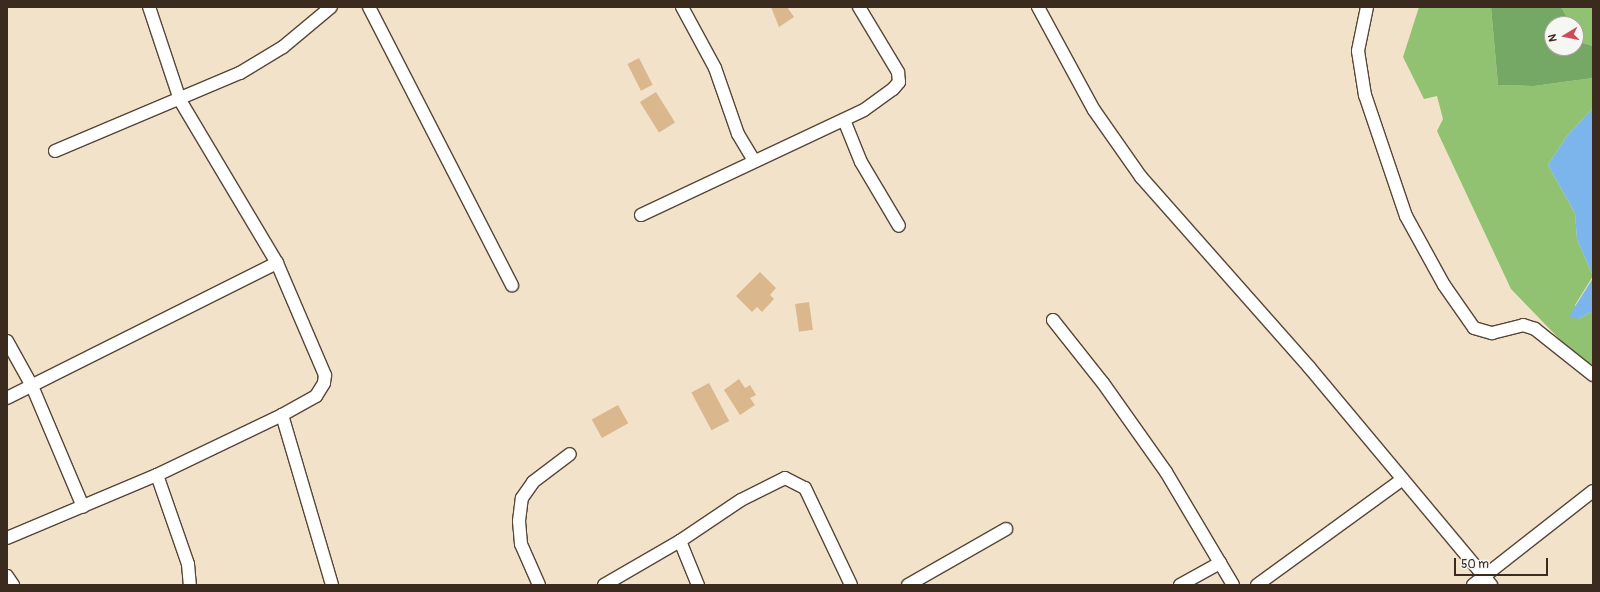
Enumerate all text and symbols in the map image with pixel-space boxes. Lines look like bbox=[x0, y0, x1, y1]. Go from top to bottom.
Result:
north arrow bbox=[1544, 16, 1584, 56]
text: N bbox=[1546, 33, 1560, 43]
scale bar bbox=[1456, 550, 1550, 576]
text: 50 m bbox=[1461, 557, 1489, 572]

